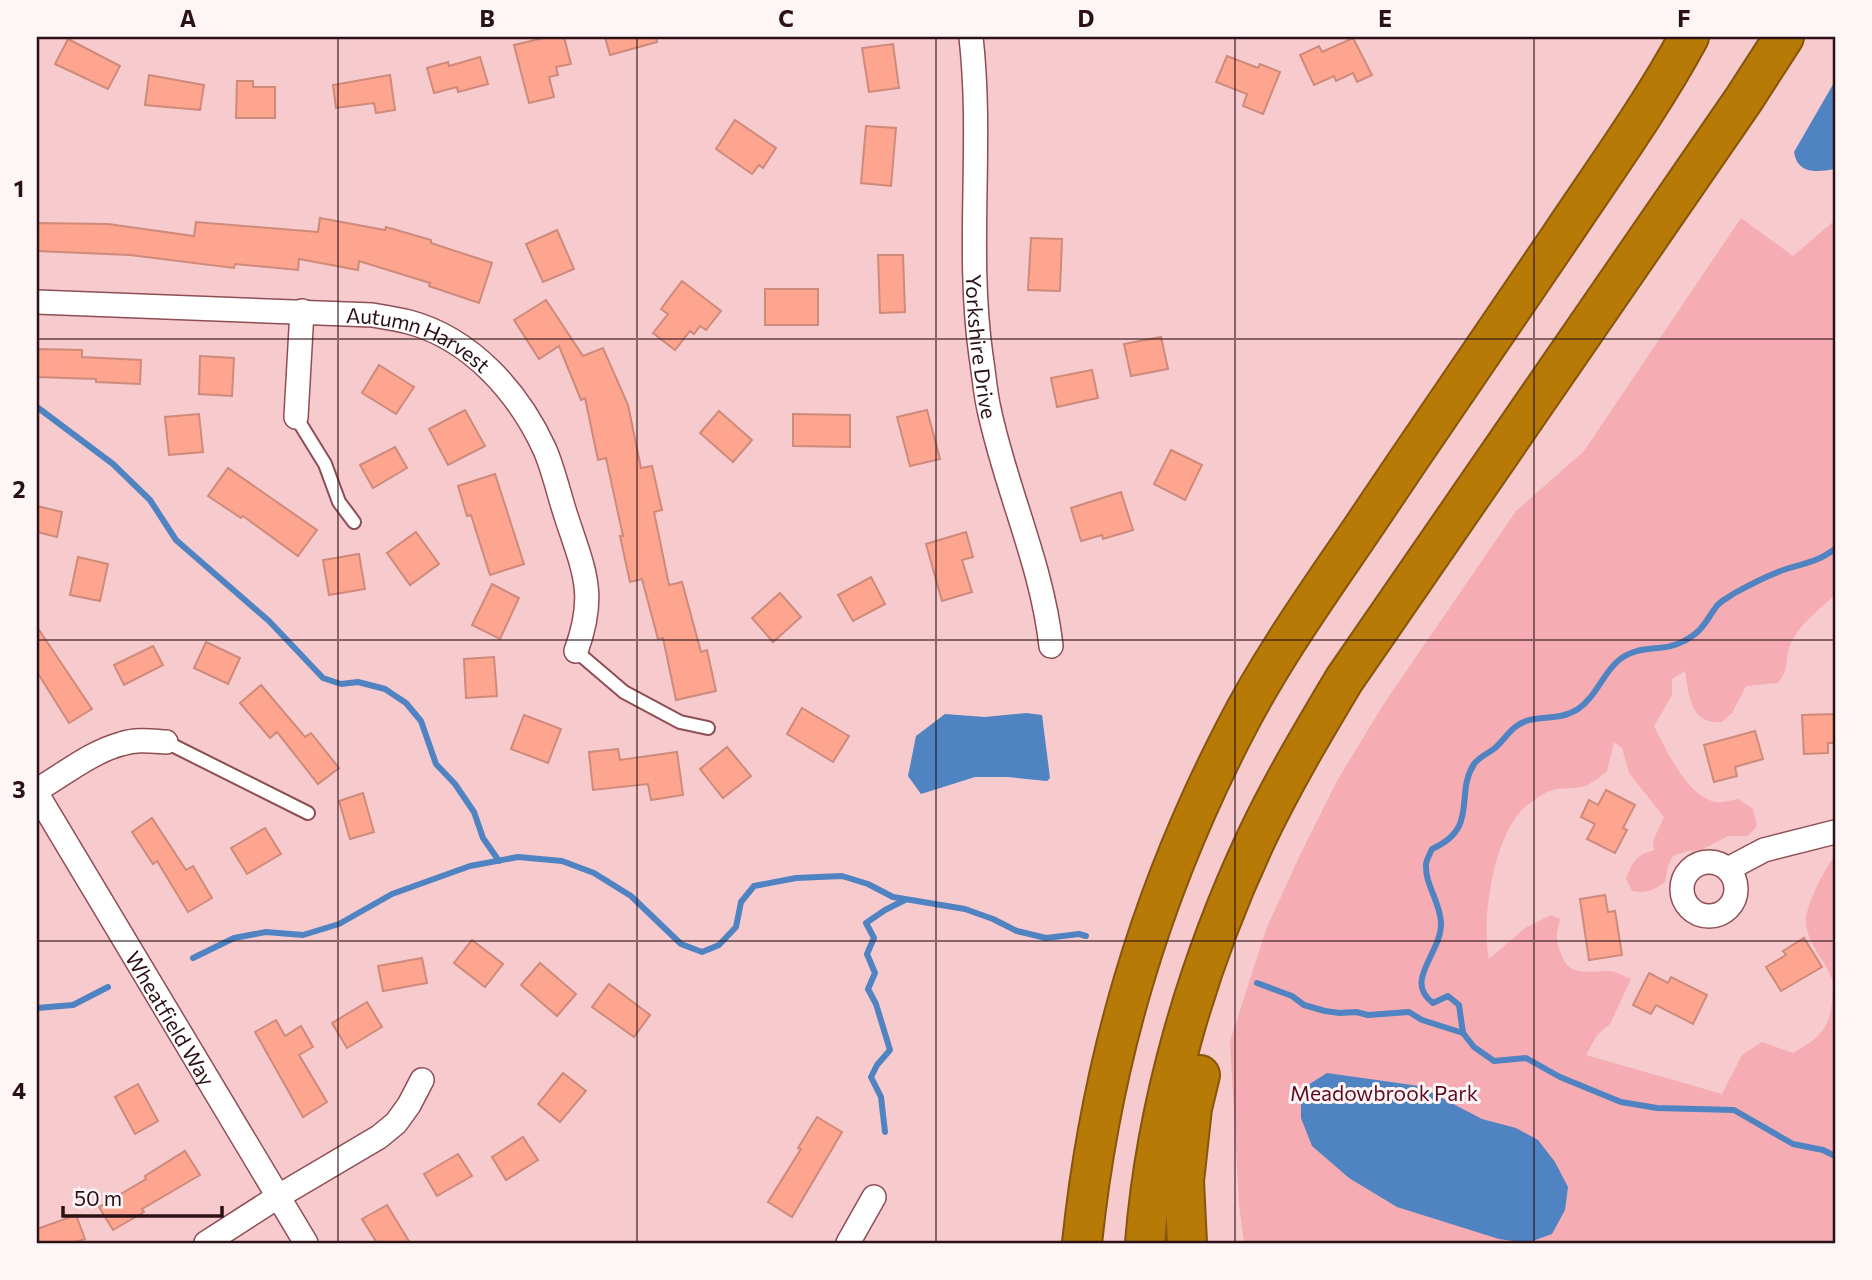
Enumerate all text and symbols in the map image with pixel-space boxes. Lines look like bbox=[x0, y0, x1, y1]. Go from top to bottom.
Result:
text: A bbox=[180, 4, 197, 32]
text: B bbox=[479, 4, 495, 32]
text: C bbox=[778, 4, 794, 32]
text: D bbox=[1078, 4, 1095, 32]
text: E bbox=[1378, 4, 1392, 32]
text: F bbox=[1677, 4, 1691, 32]
text: 1 bbox=[14, 174, 24, 202]
street label: Yorkshire Drive bbox=[962, 274, 1003, 421]
street label: Autumn Harvest bbox=[346, 302, 496, 377]
text: 2 bbox=[12, 475, 26, 503]
text: 3 bbox=[12, 775, 26, 803]
street label: Wheatfield Way bbox=[121, 946, 221, 1090]
text: 4 bbox=[12, 1076, 26, 1104]
park label: Meadowbrook Park bbox=[1290, 1080, 1478, 1105]
scale bar bbox=[63, 1175, 222, 1219]
text: 50 m bbox=[74, 1185, 122, 1210]

